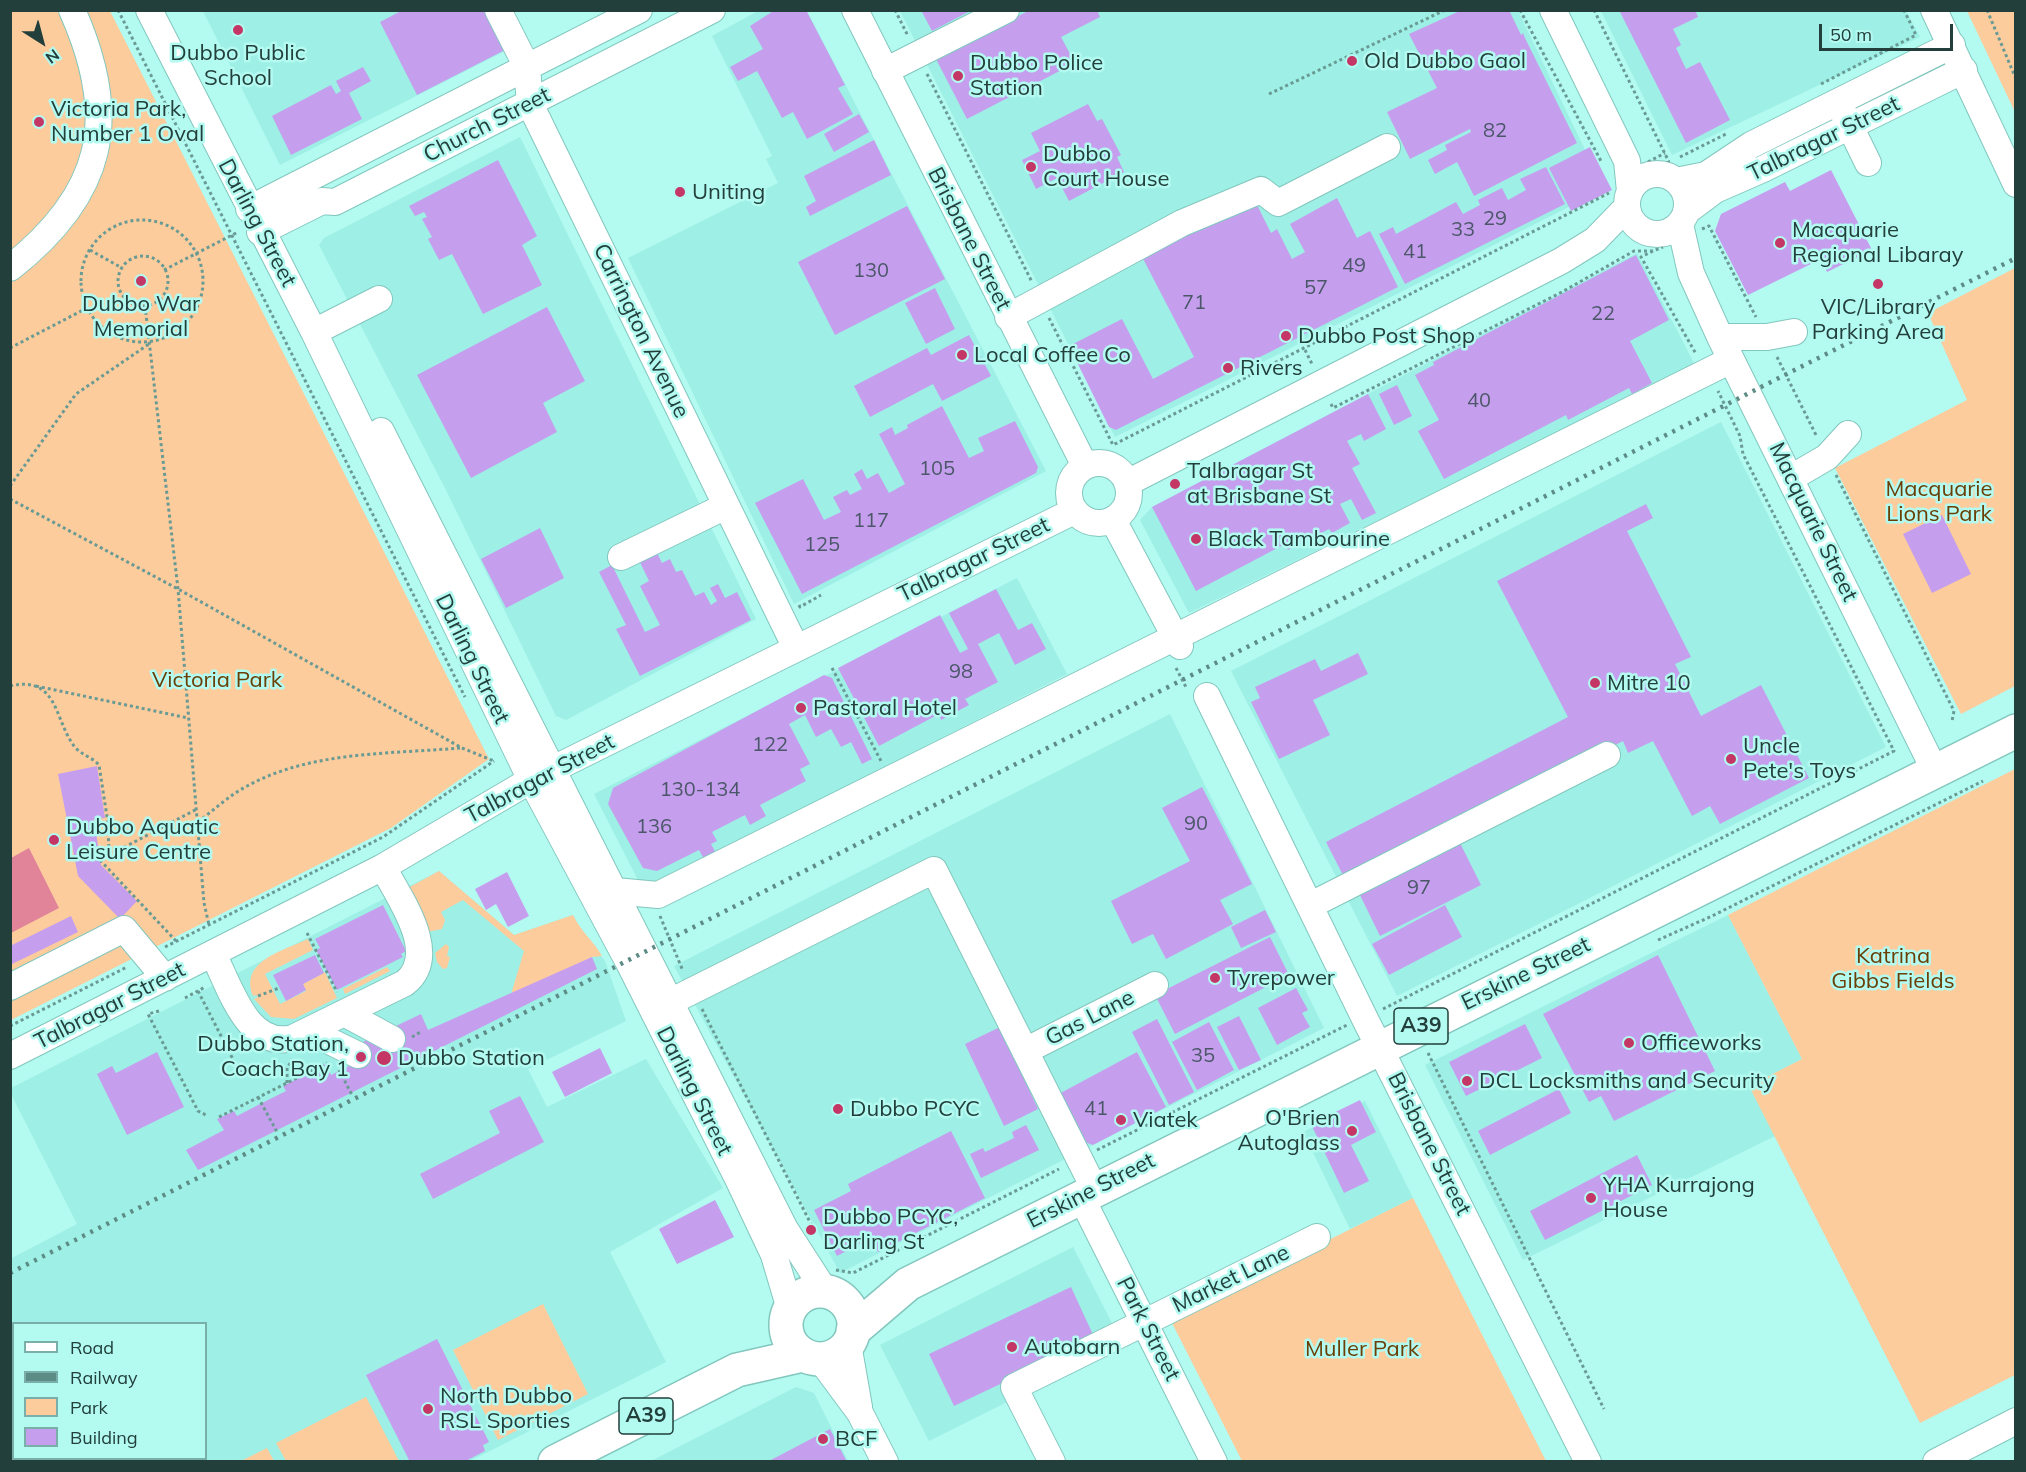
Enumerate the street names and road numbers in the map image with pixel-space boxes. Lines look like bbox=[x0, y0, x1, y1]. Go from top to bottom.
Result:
street label: Church Street bbox=[419, 82, 555, 168]
street label: Talbragar Street bbox=[1744, 91, 1904, 187]
street label: Darling Street bbox=[212, 155, 302, 291]
street label: Brisbane Street bbox=[922, 163, 1016, 315]
street label: Carrington Avenue bbox=[587, 240, 695, 422]
street label: Macquarie Street bbox=[1763, 438, 1863, 606]
street label: Talbragar Street bbox=[894, 512, 1054, 608]
street label: Darling Street bbox=[429, 590, 515, 728]
street label: Talbragar Street bbox=[461, 729, 619, 829]
street label: Erskine Street bbox=[1457, 932, 1595, 1016]
street label: Talbragar Street bbox=[30, 957, 190, 1055]
street label: Gas Lane bbox=[1041, 984, 1139, 1052]
road number: A39 bbox=[1394, 1008, 1448, 1044]
street label: Darling Street bbox=[650, 1022, 738, 1160]
street label: Brisbane Street bbox=[1382, 1068, 1476, 1220]
street label: Erskine Street bbox=[1023, 1148, 1159, 1234]
street label: Market Lane bbox=[1168, 1239, 1294, 1319]
street label: Park Street bbox=[1111, 1273, 1185, 1385]
road number: A39 bbox=[619, 1398, 673, 1434]

